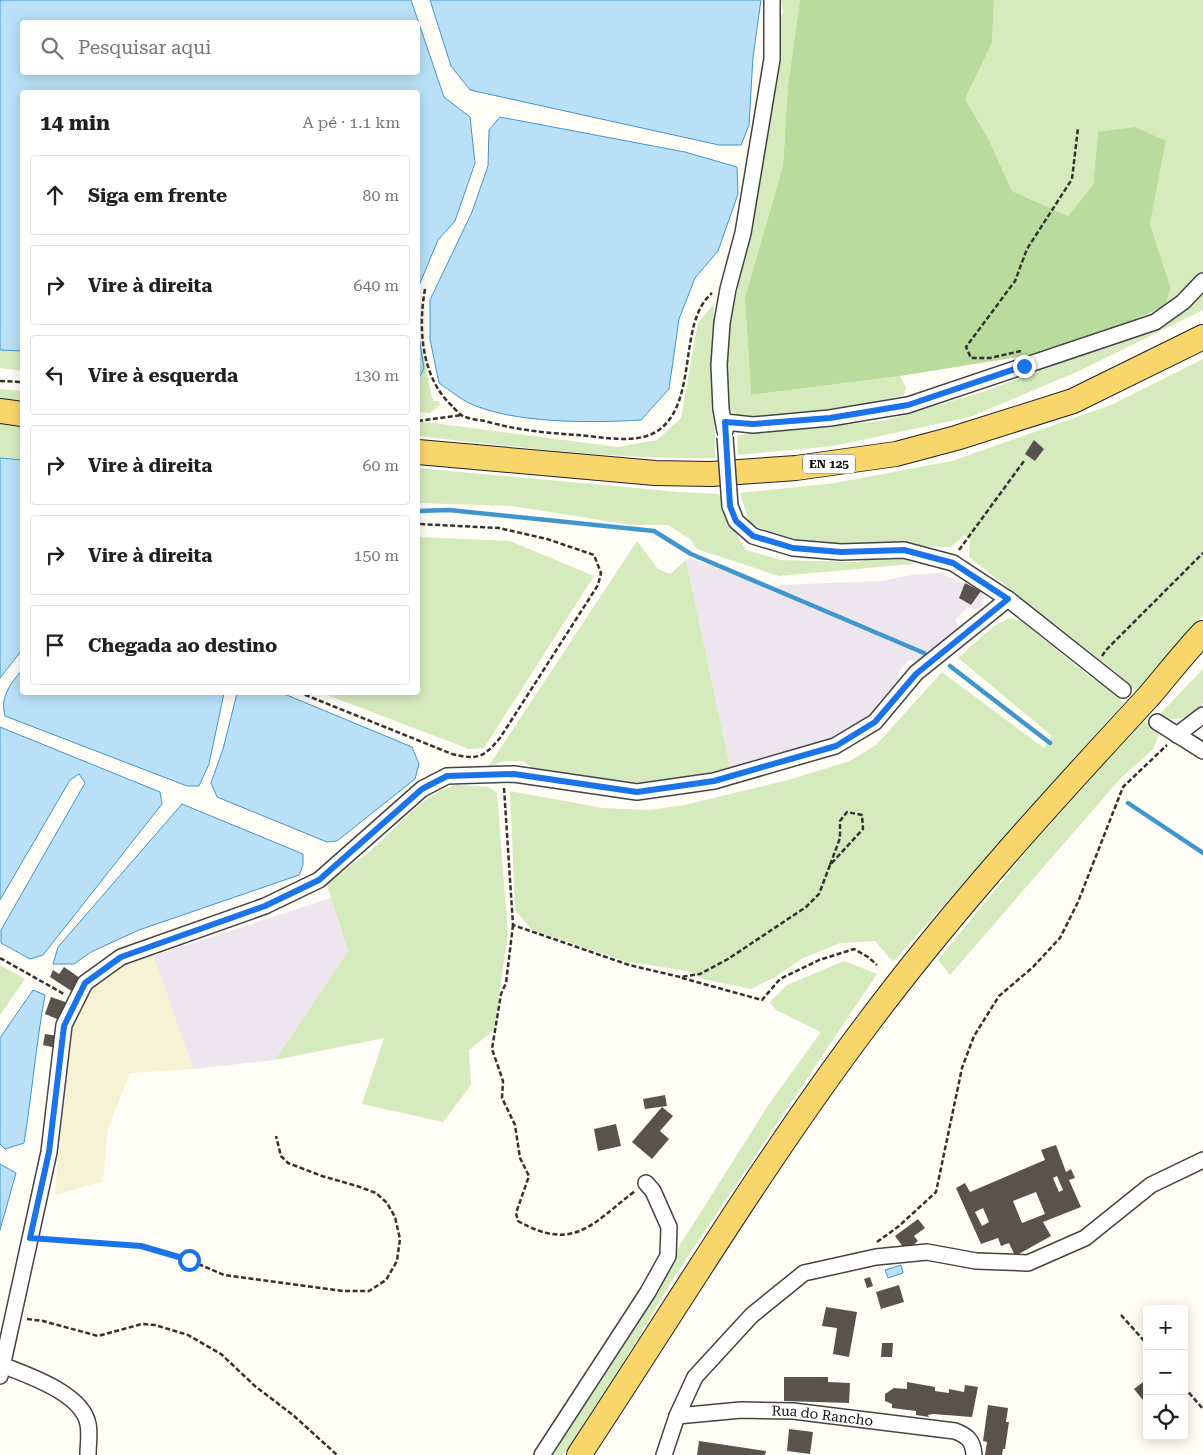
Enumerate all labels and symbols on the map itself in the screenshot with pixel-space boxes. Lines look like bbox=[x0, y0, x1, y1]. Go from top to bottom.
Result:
route end bbox=[1013, 355, 1036, 378]
road number: EN 125 bbox=[803, 454, 855, 474]
route start bbox=[178, 1249, 201, 1272]
street label: Rua do Rancho bbox=[771, 1403, 874, 1429]

